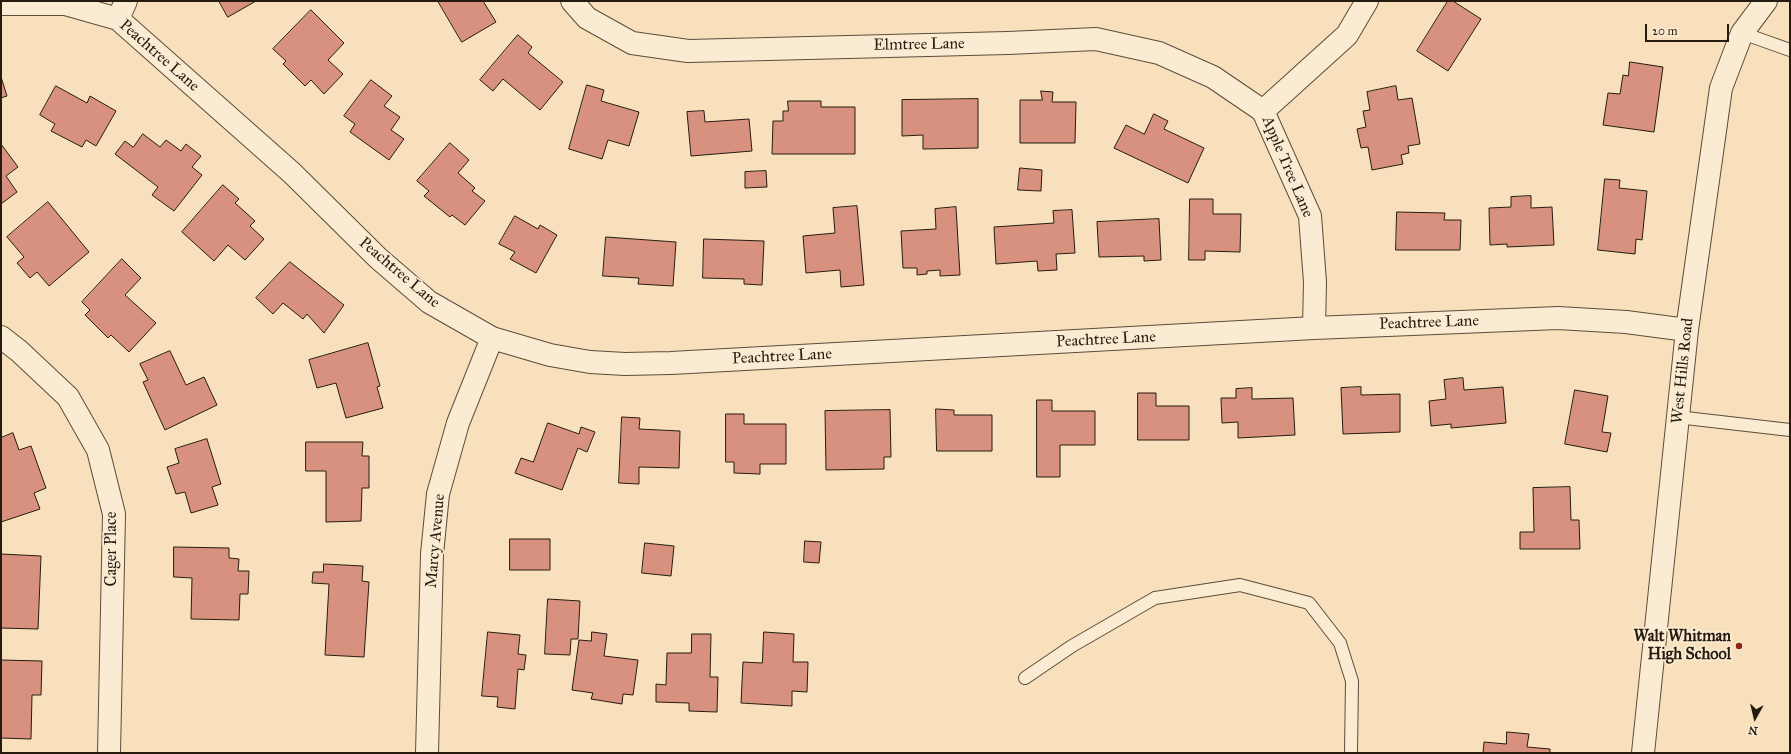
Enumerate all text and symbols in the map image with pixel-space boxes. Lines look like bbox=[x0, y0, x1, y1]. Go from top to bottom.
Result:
street label: Peachtree Lane bbox=[115, 16, 203, 96]
scale bar bbox=[1647, 16, 1731, 42]
text: 20 m bbox=[1652, 24, 1678, 38]
street label: Elmtree Lane bbox=[873, 35, 965, 55]
street label: Apple Tree Lane bbox=[1257, 113, 1317, 221]
street label: Peachtree Lane bbox=[355, 234, 443, 312]
street label: Peachtree Lane bbox=[1379, 312, 1479, 334]
street label: West Hills Road bbox=[1668, 317, 1698, 425]
street label: Peachtree Lane bbox=[1056, 328, 1156, 352]
street label: Peachtree Lane bbox=[732, 345, 832, 369]
street label: Marcy Avenue bbox=[422, 493, 450, 589]
street label: Cager Place bbox=[102, 512, 122, 586]
place label: Walt Whitman High School bbox=[1633, 627, 1731, 665]
marker: Walt Whitman High School bbox=[1734, 641, 1744, 651]
north arrow bbox=[1735, 698, 1775, 738]
text: N bbox=[1748, 723, 1759, 737]

